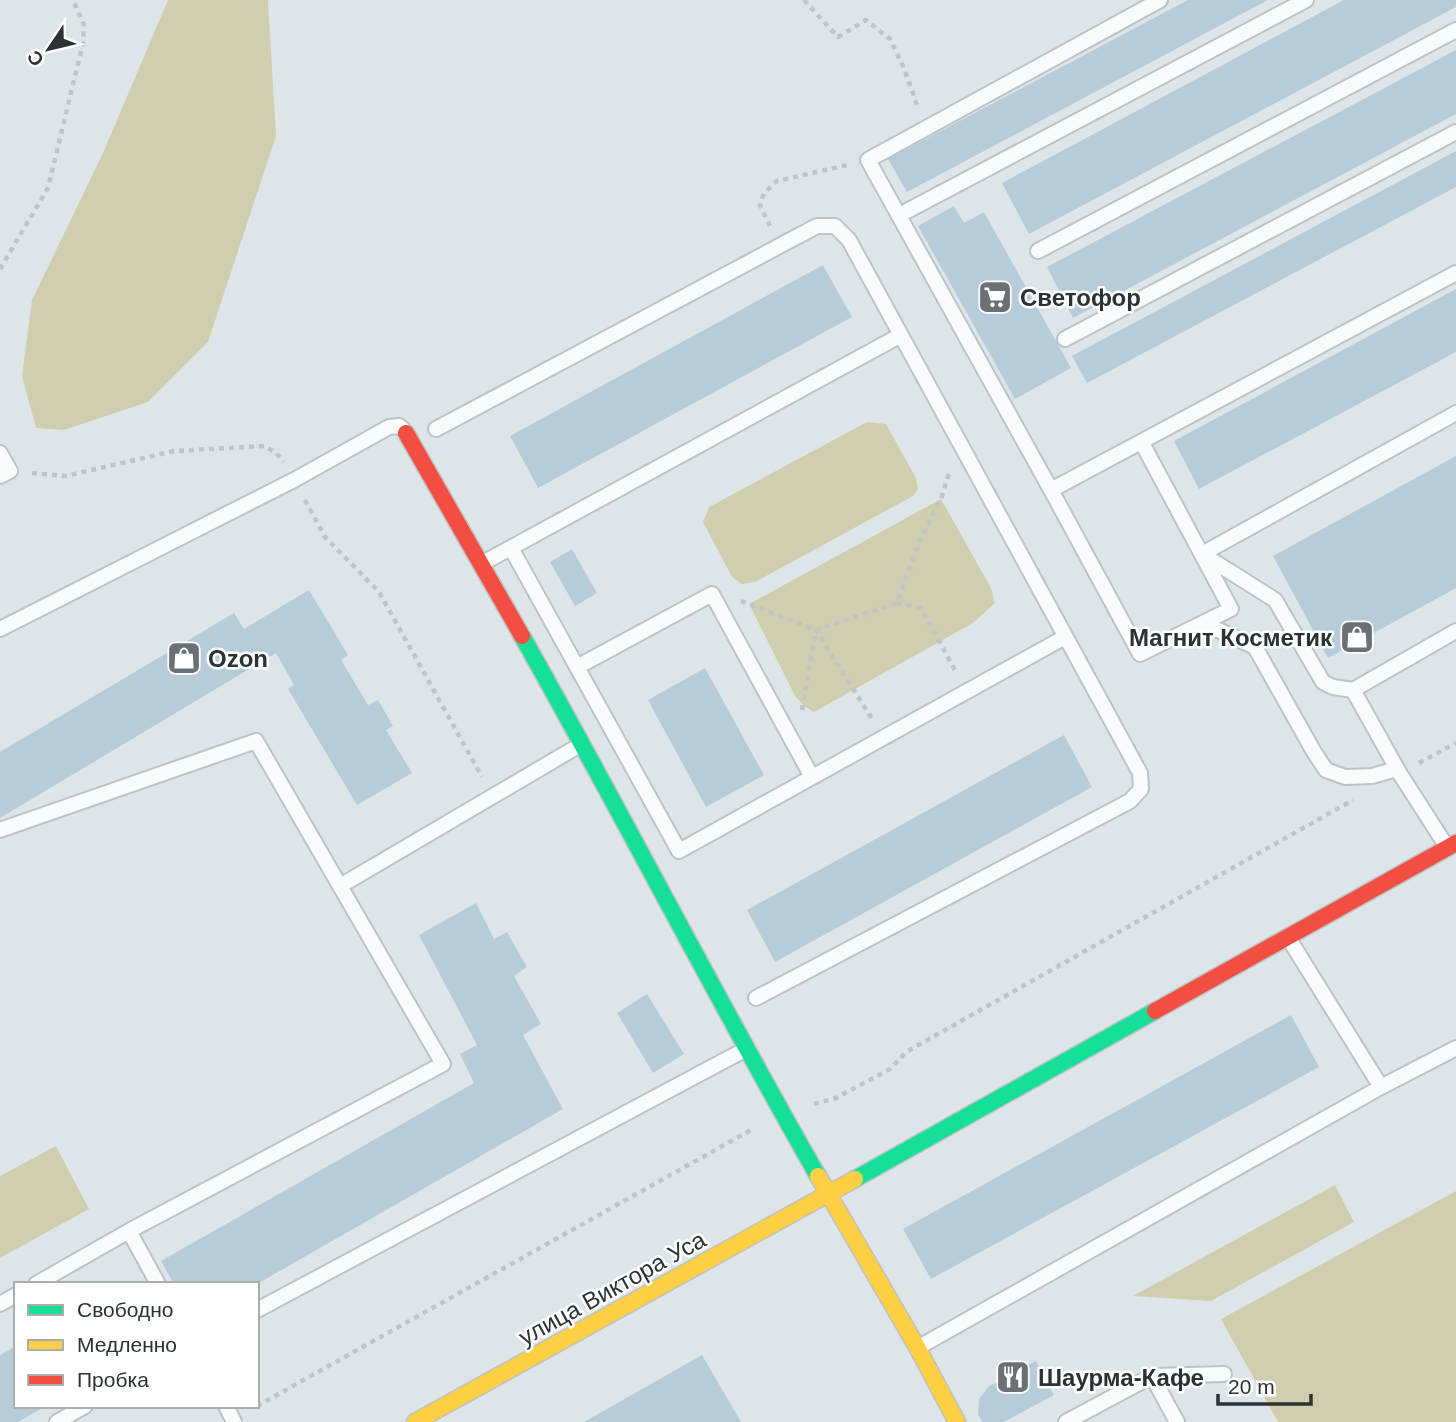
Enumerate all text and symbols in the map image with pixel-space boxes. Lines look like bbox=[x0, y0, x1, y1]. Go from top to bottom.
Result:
north arrow bbox=[14, 14, 84, 84]
text: С bbox=[23, 47, 48, 70]
supermarket icon: Светофор bbox=[976, 278, 1014, 316]
place label: Светофор bbox=[1020, 284, 1141, 311]
shop icon: Магнит Косметик bbox=[1338, 618, 1376, 656]
place label: Магнит Косметик bbox=[1129, 624, 1333, 651]
shop icon: Ozon bbox=[165, 639, 203, 677]
place label: Ozon bbox=[208, 645, 268, 672]
street label: улица Виктора Уса bbox=[514, 1225, 711, 1351]
legend bbox=[14, 1282, 259, 1408]
text: Свободно bbox=[77, 1298, 174, 1321]
text: Медленно bbox=[77, 1333, 177, 1356]
restaurant icon: Шаурма-Кафе bbox=[994, 1358, 1032, 1396]
scale bar bbox=[1218, 1362, 1311, 1406]
place label: Шаурма-Кафе bbox=[1038, 1364, 1204, 1391]
text: Пробка bbox=[77, 1368, 149, 1391]
text: 20 m bbox=[1228, 1375, 1275, 1398]

